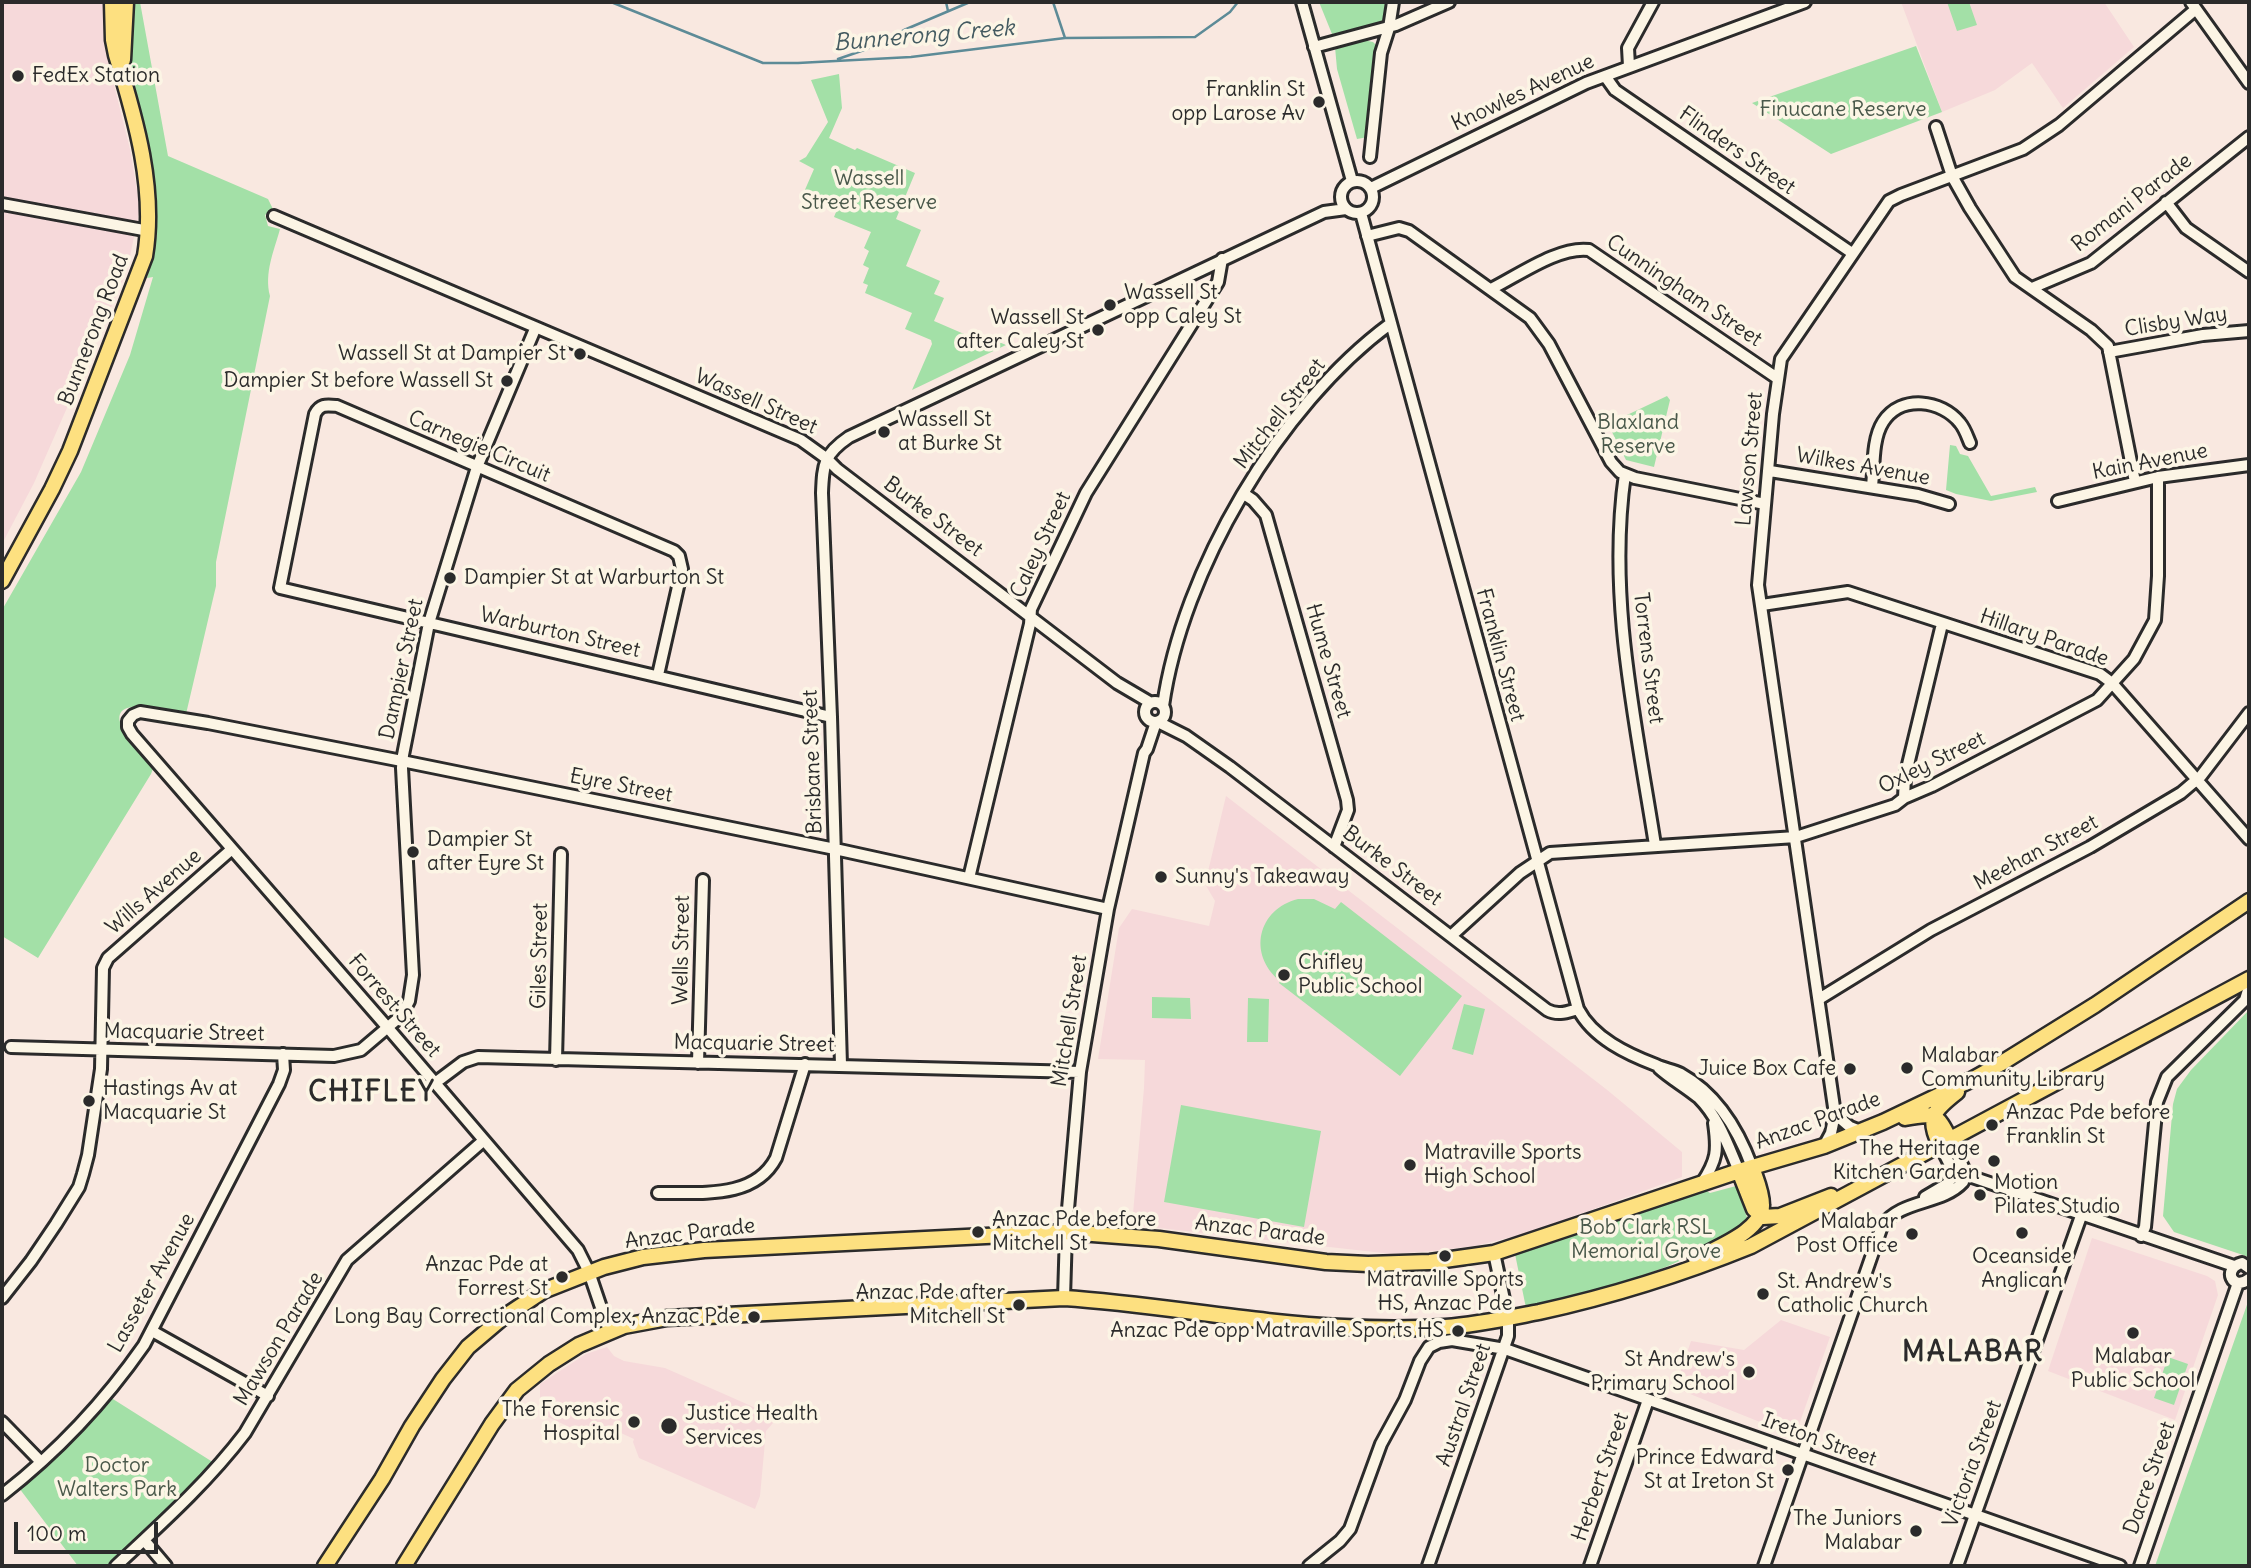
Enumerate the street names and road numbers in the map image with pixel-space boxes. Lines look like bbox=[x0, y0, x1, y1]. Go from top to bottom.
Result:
street label: Knowles Avenue bbox=[1448, 49, 1598, 137]
street label: Flinders Street bbox=[1674, 102, 1800, 200]
street label: Romani Parade bbox=[2067, 148, 2197, 258]
street label: Cunningham Street bbox=[1601, 230, 1767, 352]
street label: Bunnerong Road bbox=[54, 251, 134, 409]
street label: Clisby Way bbox=[2123, 301, 2229, 343]
street label: Mitchell Street bbox=[1229, 354, 1331, 474]
street label: Wassell Street bbox=[691, 364, 821, 440]
street label: Lawson Street bbox=[1732, 391, 1768, 527]
street label: Carnegie Circuit bbox=[404, 406, 554, 488]
street label: Kain Avenue bbox=[2090, 438, 2210, 486]
street label: Wilkes Avenue bbox=[1794, 443, 1932, 491]
street label: Burke Street bbox=[878, 472, 988, 562]
street label: Caley Street bbox=[1005, 488, 1077, 602]
street label: Franklin Street bbox=[1470, 586, 1530, 724]
street label: Torrens Street bbox=[1627, 591, 1669, 725]
street label: Dampier Street bbox=[375, 596, 429, 742]
street label: Hume Street bbox=[1300, 601, 1356, 721]
street label: Warburton Street bbox=[478, 602, 642, 664]
street label: Hillary Parade bbox=[1976, 604, 2112, 672]
street label: Brisbane Street bbox=[798, 689, 828, 835]
street label: Oxley Street bbox=[1875, 726, 1989, 800]
street label: Eyre Street bbox=[567, 764, 675, 808]
street label: Meehan Street bbox=[1970, 810, 2102, 896]
street label: Burke Street bbox=[1337, 821, 1447, 911]
street label: Wills Avenue bbox=[101, 844, 207, 940]
street label: Wells Street bbox=[668, 895, 696, 1005]
street label: Giles Street bbox=[526, 903, 554, 1009]
street label: Forrest Street bbox=[342, 949, 446, 1063]
street label: Mitchell Street bbox=[1047, 953, 1093, 1089]
street label: Macquarie Street bbox=[103, 1019, 265, 1047]
street label: Macquarie Street bbox=[673, 1030, 835, 1058]
street label: Anzac Parade bbox=[1752, 1087, 1884, 1155]
street label: Lasseter Avenue bbox=[103, 1209, 201, 1357]
street label: Anzac Parade bbox=[1193, 1211, 1327, 1251]
street label: Anzac Parade bbox=[623, 1214, 757, 1254]
street label: Mawson Parade bbox=[229, 1267, 329, 1411]
street label: Austral Street bbox=[1431, 1340, 1497, 1470]
street label: Victoria Street bbox=[1938, 1397, 2008, 1531]
street label: Ireton Street bbox=[1758, 1408, 1880, 1472]
street label: Herbert Street bbox=[1567, 1409, 1635, 1545]
street label: Dacre Street bbox=[2119, 1418, 2181, 1538]

